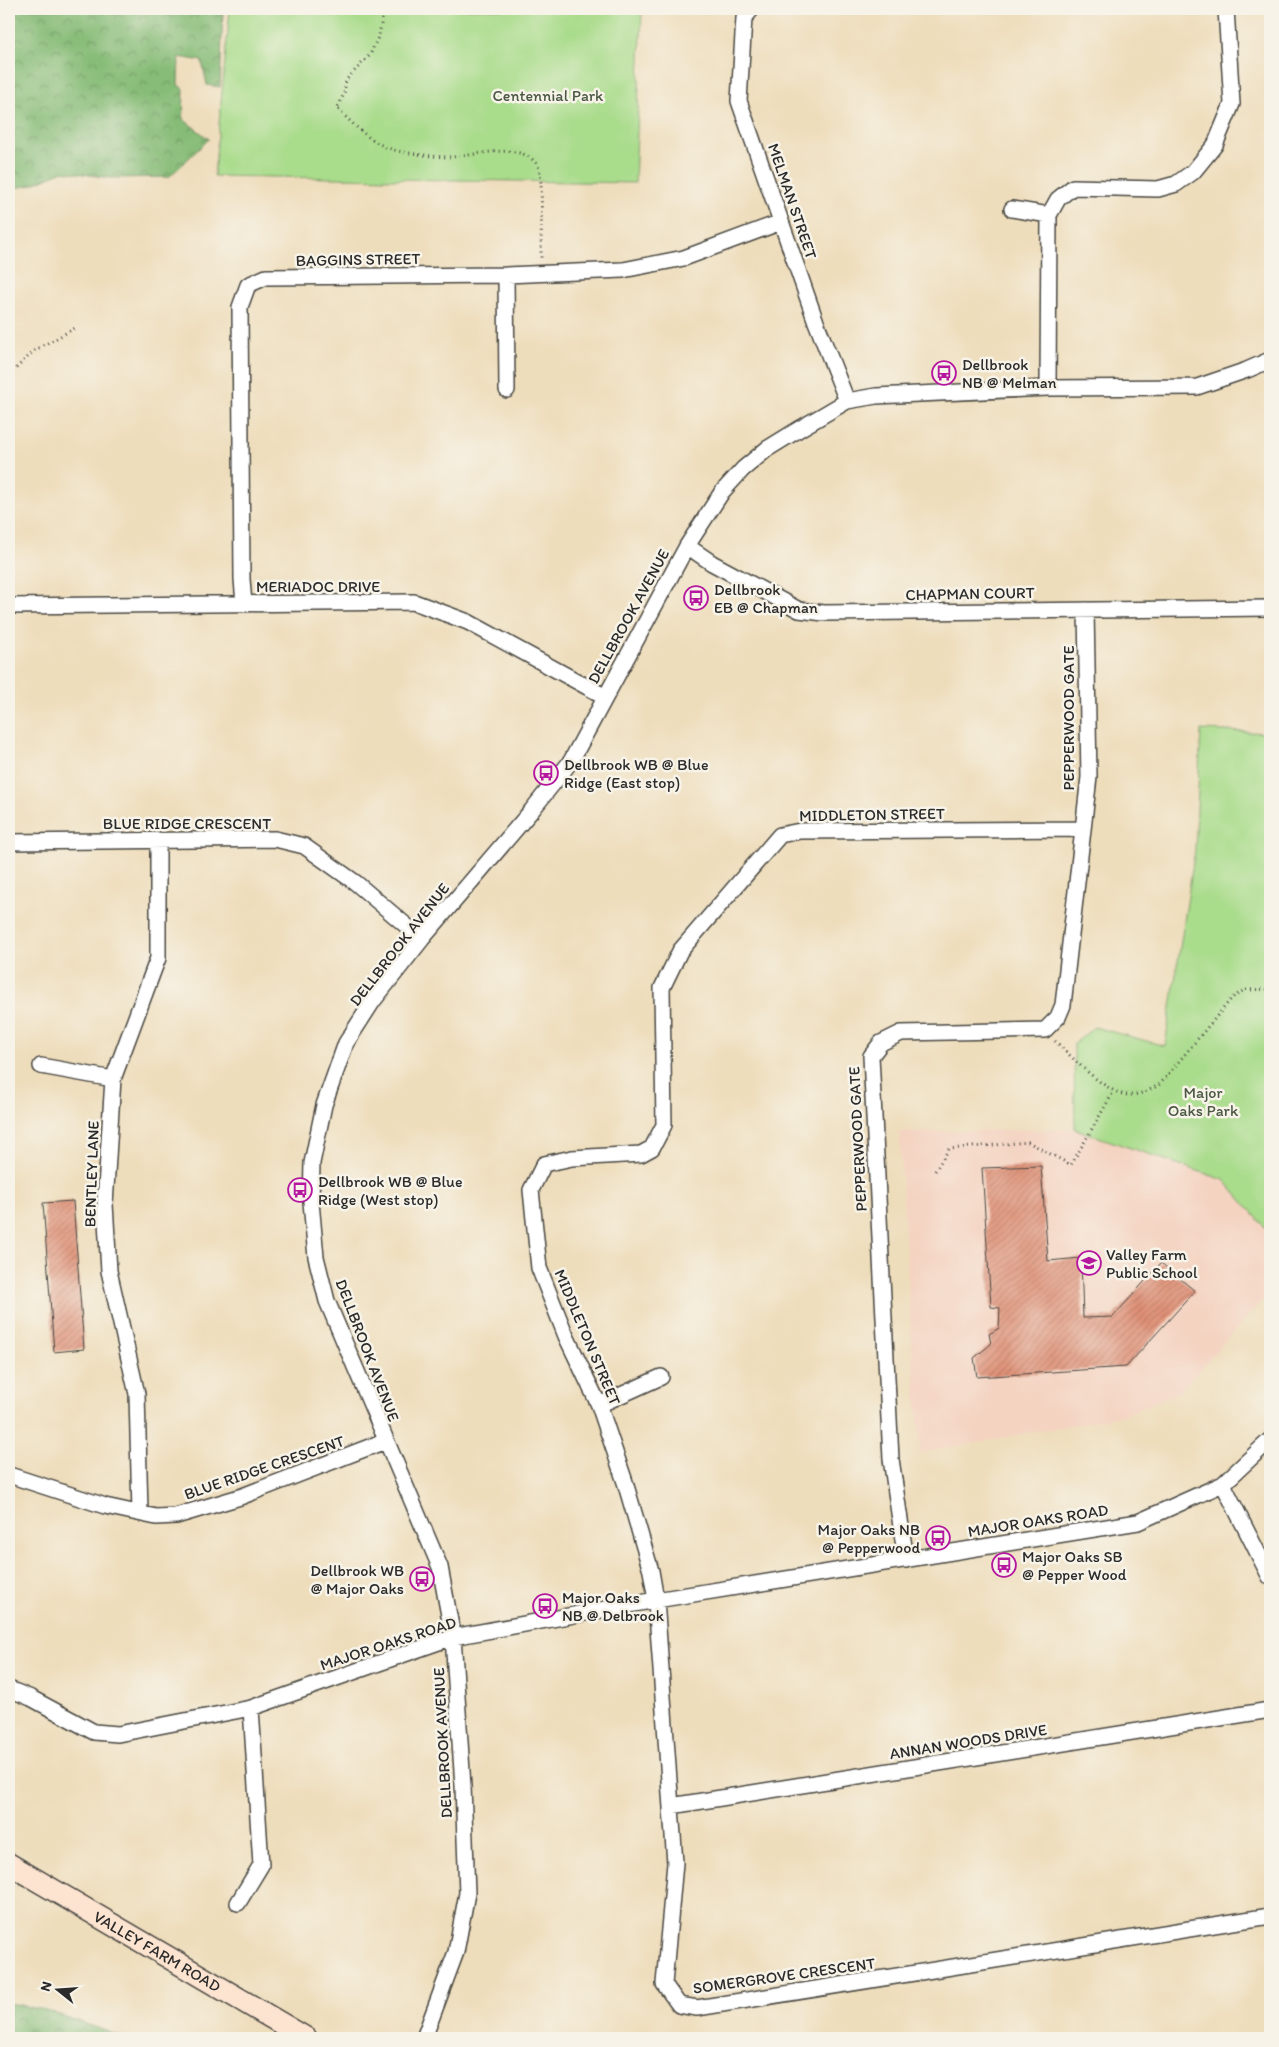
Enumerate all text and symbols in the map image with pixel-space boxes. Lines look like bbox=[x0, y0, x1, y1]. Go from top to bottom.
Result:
park label: Centennial Park bbox=[493, 86, 604, 105]
street label: MELMAN STREET bbox=[764, 141, 821, 261]
street label: BAGGINS STREET bbox=[295, 249, 421, 270]
place label: Dellbrook NB @ Melman bbox=[962, 355, 1057, 392]
bus stop icon: Dellbrook NB @ Melman bbox=[931, 360, 957, 386]
street label: DELLBROOK AVENUE bbox=[584, 545, 673, 687]
street label: MERIADOC DRIVE bbox=[256, 577, 380, 596]
place label: Dellbrook EB @ Chapman bbox=[714, 580, 818, 617]
street label: CHAPMAN COURT bbox=[905, 583, 1035, 604]
bus stop icon: Dellbrook EB @ Chapman bbox=[683, 585, 709, 611]
street label: PEPPERWOOD GATE bbox=[1059, 645, 1078, 791]
place label: Dellbrook WB @ Blue Ridge (East stop) bbox=[564, 755, 708, 792]
bus stop icon: Dellbrook WB @ Blue Ridge (East stop) bbox=[533, 760, 559, 786]
street label: MIDDLETON STREET bbox=[799, 804, 945, 825]
street label: BLUE RIDGE CRESCENT bbox=[103, 814, 271, 833]
street label: DELLBROOK AVENUE bbox=[345, 879, 453, 1010]
street label: PEPPERWOOD GATE bbox=[844, 1066, 871, 1212]
park label: Major Oaks Park bbox=[1168, 1083, 1239, 1120]
street label: BENTLEY LANE bbox=[80, 1120, 103, 1228]
place label: Dellbrook WB @ Blue Ridge (West stop) bbox=[318, 1172, 462, 1209]
bus stop icon: Dellbrook WB @ Blue Ridge (West stop) bbox=[287, 1177, 313, 1203]
place label: Valley Farm Public School bbox=[1106, 1245, 1198, 1282]
school or university icon: Valley Farm Public School bbox=[1076, 1250, 1102, 1276]
street label: MIDDLETON STREET bbox=[550, 1266, 625, 1408]
street label: DELLBROOK AVENUE bbox=[332, 1276, 404, 1424]
street label: BLUE RIDGE CRESCENT bbox=[181, 1431, 347, 1504]
street label: MAJOR OAKS ROAD bbox=[966, 1500, 1110, 1541]
place label: Major Oaks NB @ Pepperwood bbox=[818, 1520, 920, 1557]
bus stop icon: Major Oaks NB @ Pepperwood bbox=[925, 1525, 951, 1551]
place label: Major Oaks SB @ Pepper Wood bbox=[1022, 1547, 1127, 1584]
bus stop icon: Major Oaks SB @ Pepper Wood bbox=[991, 1552, 1017, 1578]
place label: Dellbrook WB @ Major Oaks bbox=[310, 1561, 404, 1598]
bus stop icon: Dellbrook WB @ Major Oaks bbox=[409, 1566, 435, 1592]
place label: Major Oaks NB @ Delbrook bbox=[562, 1588, 665, 1625]
bus stop icon: Major Oaks NB @ Delbrook bbox=[532, 1593, 558, 1619]
street label: MAJOR OAKS ROAD bbox=[318, 1612, 459, 1674]
street label: DELLBROOK AVENUE bbox=[429, 1667, 456, 1819]
street label: ANNAN WOODS DRIVE bbox=[888, 1720, 1048, 1763]
street label: VALLEY FARM ROAD bbox=[90, 1907, 224, 1996]
street label: SOMERGROVE CRESCENT bbox=[692, 1953, 876, 1998]
north arrow bbox=[32, 1964, 82, 2014]
text: N bbox=[37, 1979, 56, 1993]

